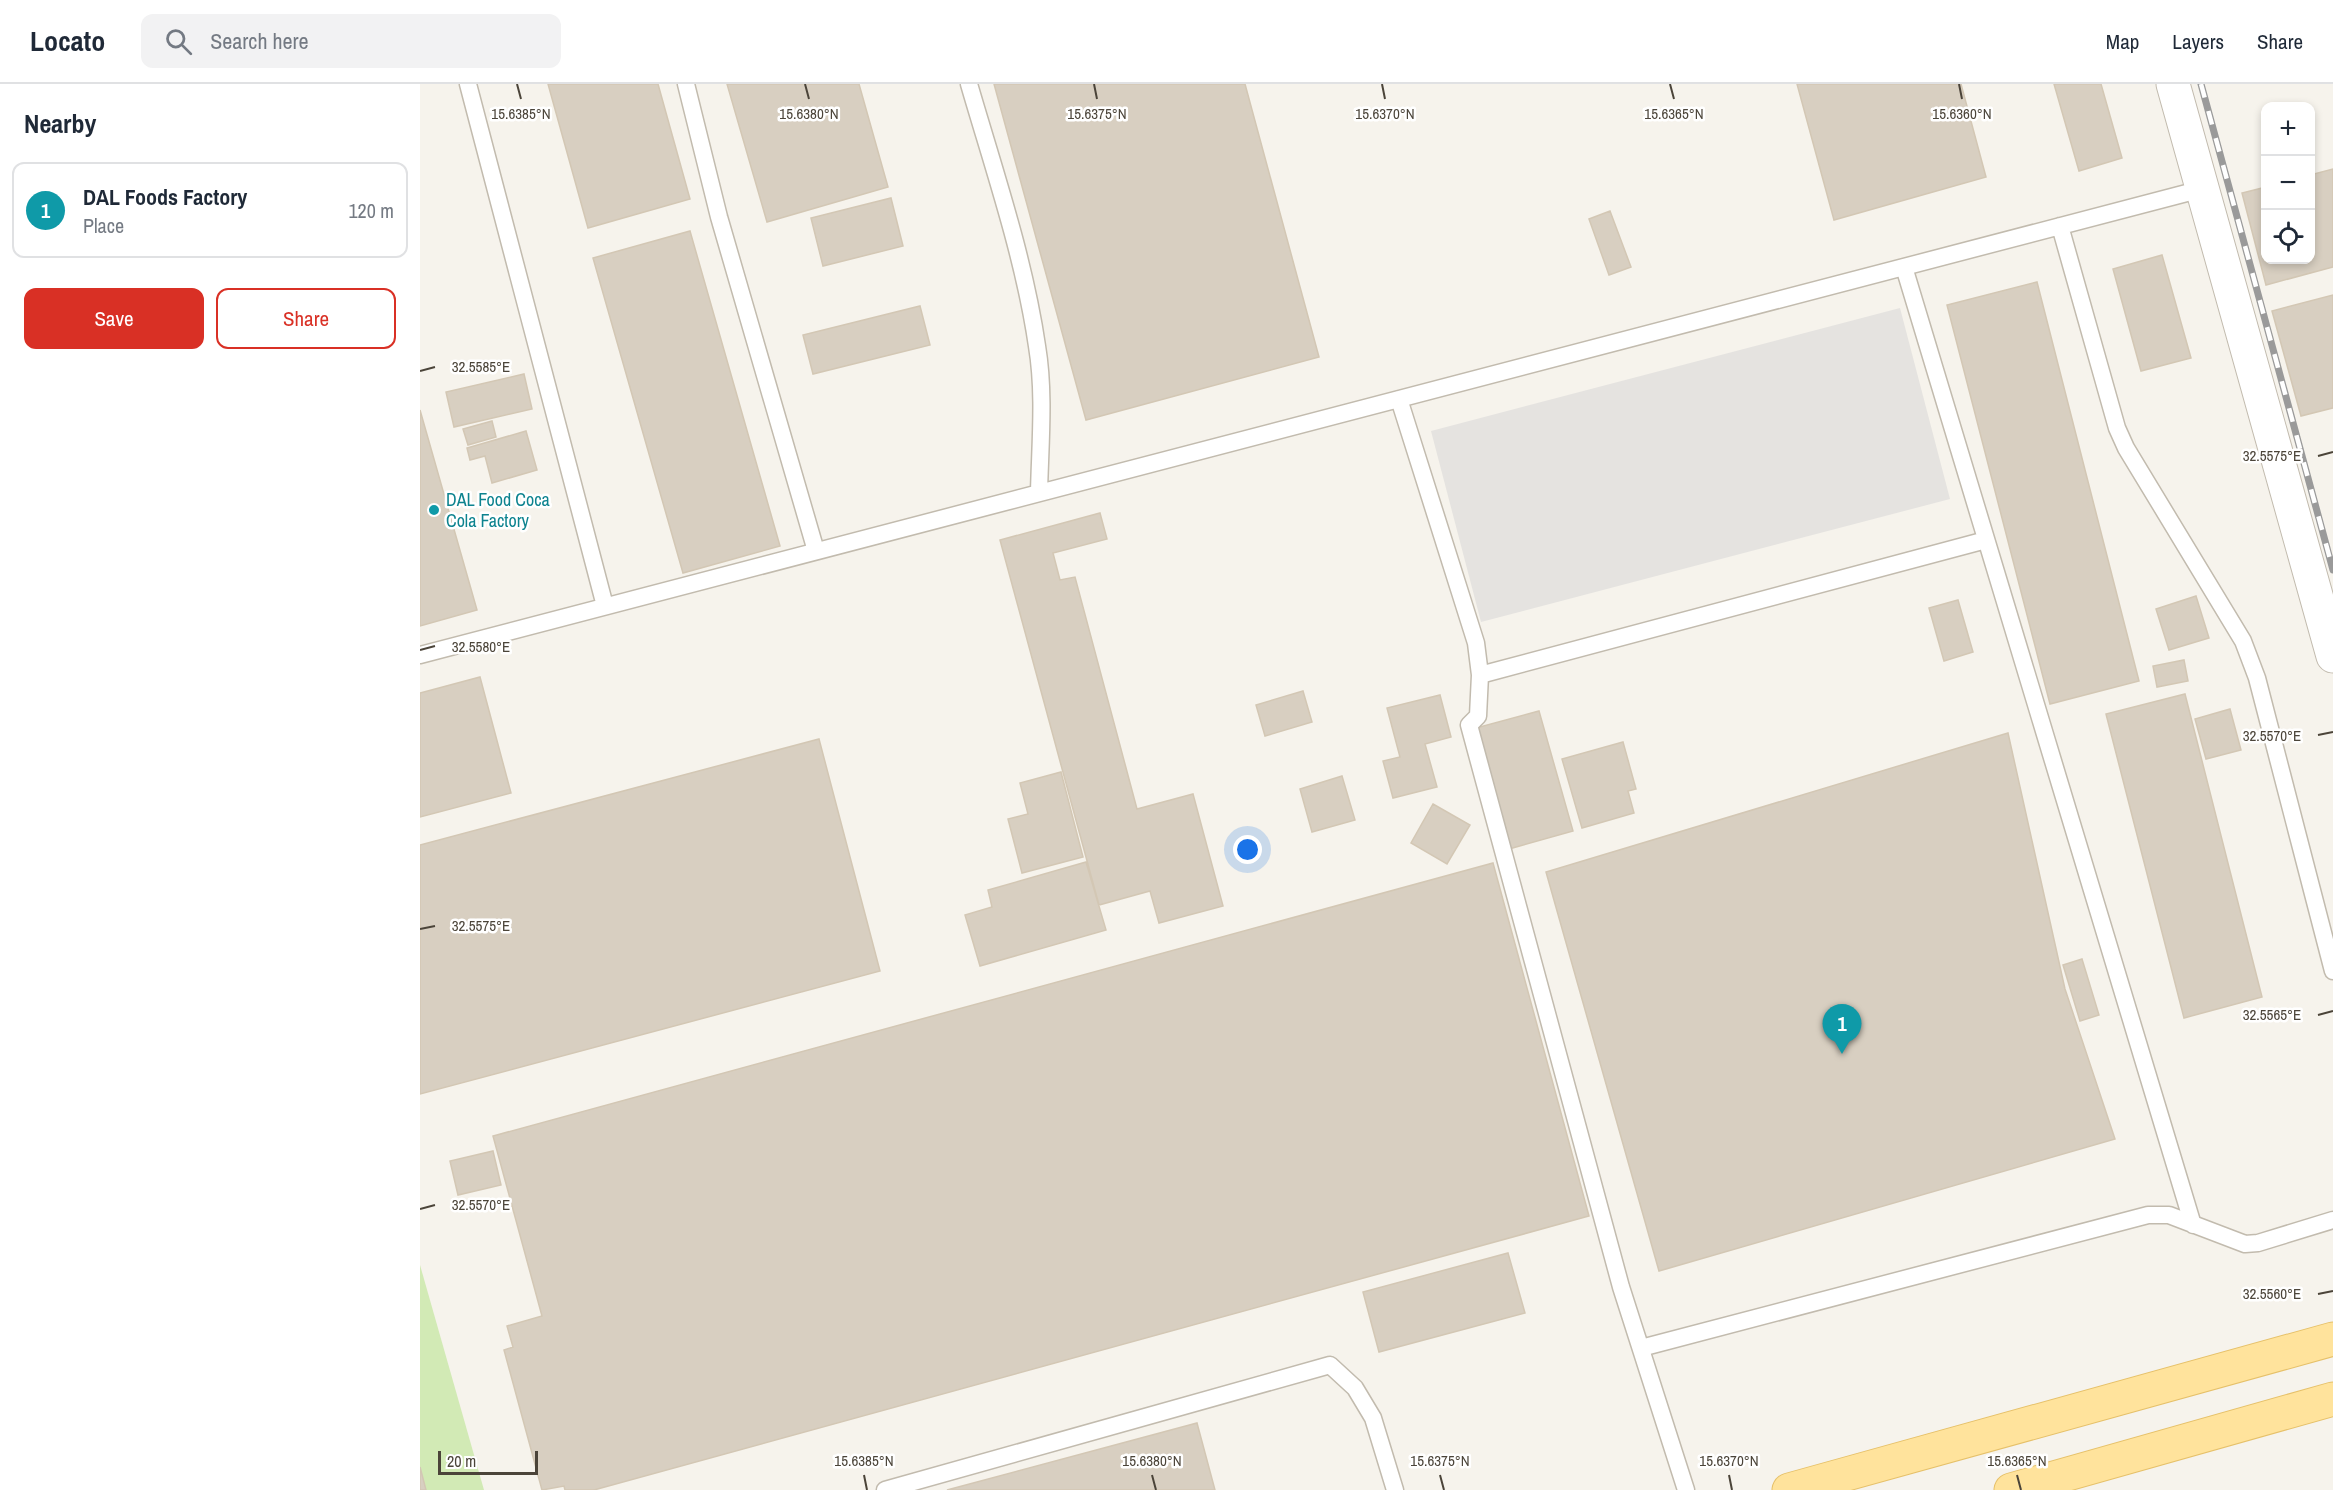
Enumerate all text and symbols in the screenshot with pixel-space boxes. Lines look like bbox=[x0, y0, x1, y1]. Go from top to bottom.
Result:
search box bbox=[141, 14, 561, 68]
text: Locato bbox=[30, 22, 105, 60]
icon: search bbox=[162, 25, 195, 58]
text: Search here bbox=[210, 26, 309, 56]
text: Map bbox=[2106, 27, 2139, 56]
text: Layers bbox=[2172, 27, 2224, 56]
text: Share bbox=[2257, 27, 2303, 56]
map controls bbox=[2261, 102, 2315, 264]
button: + bbox=[2261, 102, 2315, 156]
text: 15.6385°N bbox=[491, 103, 551, 124]
text: 15.6380°N bbox=[779, 103, 839, 124]
text: 15.6375°N bbox=[1067, 103, 1127, 124]
text: 15.6370°N bbox=[1355, 103, 1415, 124]
text: 15.6365°N bbox=[1644, 103, 1704, 124]
text: 15.6360°N bbox=[1932, 103, 1992, 124]
text: Nearby bbox=[24, 106, 96, 141]
button: − bbox=[2261, 156, 2315, 210]
text: DAL Foods Factory bbox=[83, 182, 247, 212]
text: 1 bbox=[41, 197, 50, 224]
text: 120 m bbox=[348, 197, 394, 224]
button: locate bbox=[2261, 210, 2315, 264]
text: Place bbox=[83, 212, 124, 239]
button: Save bbox=[24, 288, 204, 349]
button: Share bbox=[216, 288, 396, 349]
text: 32.5585°E bbox=[452, 356, 510, 377]
text: 32.5575°E bbox=[2243, 445, 2301, 466]
place label: DAL Food Coca Cola Factory bbox=[446, 487, 550, 533]
marker: DAL Food Coca Cola Factory bbox=[427, 503, 441, 517]
text: 32.5580°E bbox=[452, 636, 510, 657]
text: 32.5570°E bbox=[2243, 725, 2301, 746]
your location bbox=[1233, 835, 1262, 864]
text: 32.5575°E bbox=[452, 915, 510, 936]
pin: 1 bbox=[1822, 1004, 1862, 1054]
text: 32.5565°E bbox=[2243, 1004, 2301, 1025]
text: 32.5570°E bbox=[452, 1194, 510, 1215]
text: 32.5560°E bbox=[2243, 1283, 2301, 1304]
scale bar bbox=[438, 1448, 538, 1476]
text: 20 m bbox=[447, 1450, 476, 1472]
text: 15.6385°N bbox=[834, 1450, 894, 1471]
text: 15.6380°N bbox=[1122, 1450, 1182, 1471]
text: 15.6375°N bbox=[1410, 1450, 1470, 1471]
text: 15.6370°N bbox=[1699, 1450, 1759, 1471]
text: 15.6365°N bbox=[1987, 1450, 2047, 1471]

